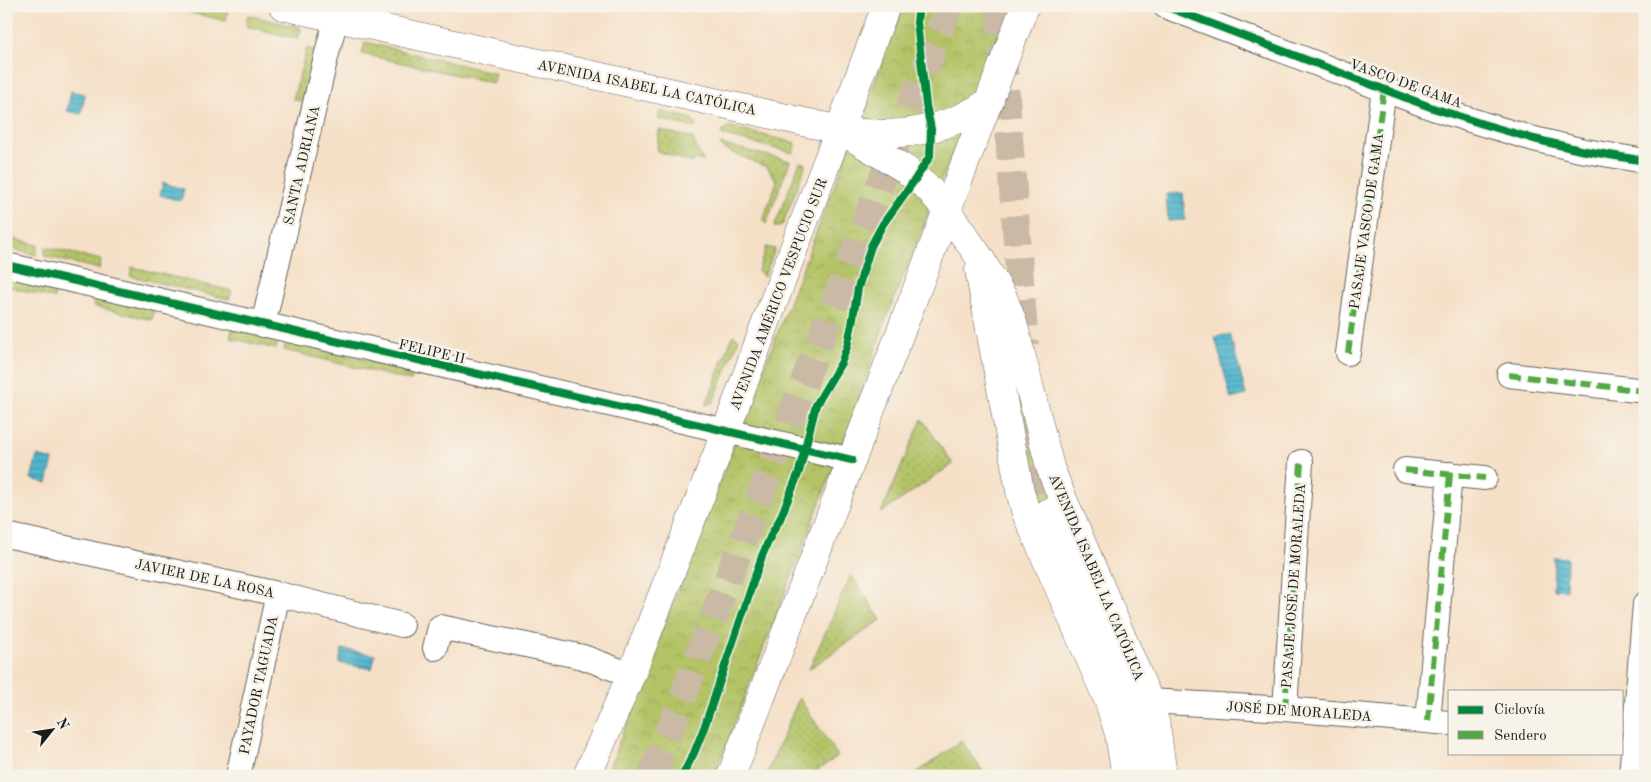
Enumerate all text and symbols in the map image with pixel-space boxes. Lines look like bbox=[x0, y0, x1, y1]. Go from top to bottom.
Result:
street label: AVENIDA ISABEL LA CATÓLICA bbox=[536, 54, 758, 118]
street label: VASCO DE GAMA bbox=[1348, 57, 1464, 111]
street label: SANTA ADRIANA bbox=[281, 104, 323, 226]
street label: PASAJE VASCO DE GAMA bbox=[1348, 132, 1386, 310]
street label: AVENIDA AMÉRICO VESPUCIO SUR bbox=[725, 175, 830, 412]
street label: FELIPE II bbox=[397, 337, 467, 366]
street label: AVENIDA ISABEL LA CATÓLICA bbox=[1046, 470, 1150, 683]
street label: PASAJE JOSÉ DE MORALEDA bbox=[1277, 483, 1308, 689]
street label: JAVIER DE LA ROSA bbox=[134, 557, 276, 601]
street label: PAYADOR TAGUADA bbox=[237, 614, 281, 756]
legend bbox=[1448, 690, 1624, 754]
street label: JOSÉ DE MORALEDA bbox=[1226, 697, 1373, 724]
text: Ciclovía bbox=[1494, 703, 1546, 718]
north arrow bbox=[28, 704, 78, 754]
text: N bbox=[54, 716, 71, 732]
text: Sendero bbox=[1494, 729, 1547, 744]

